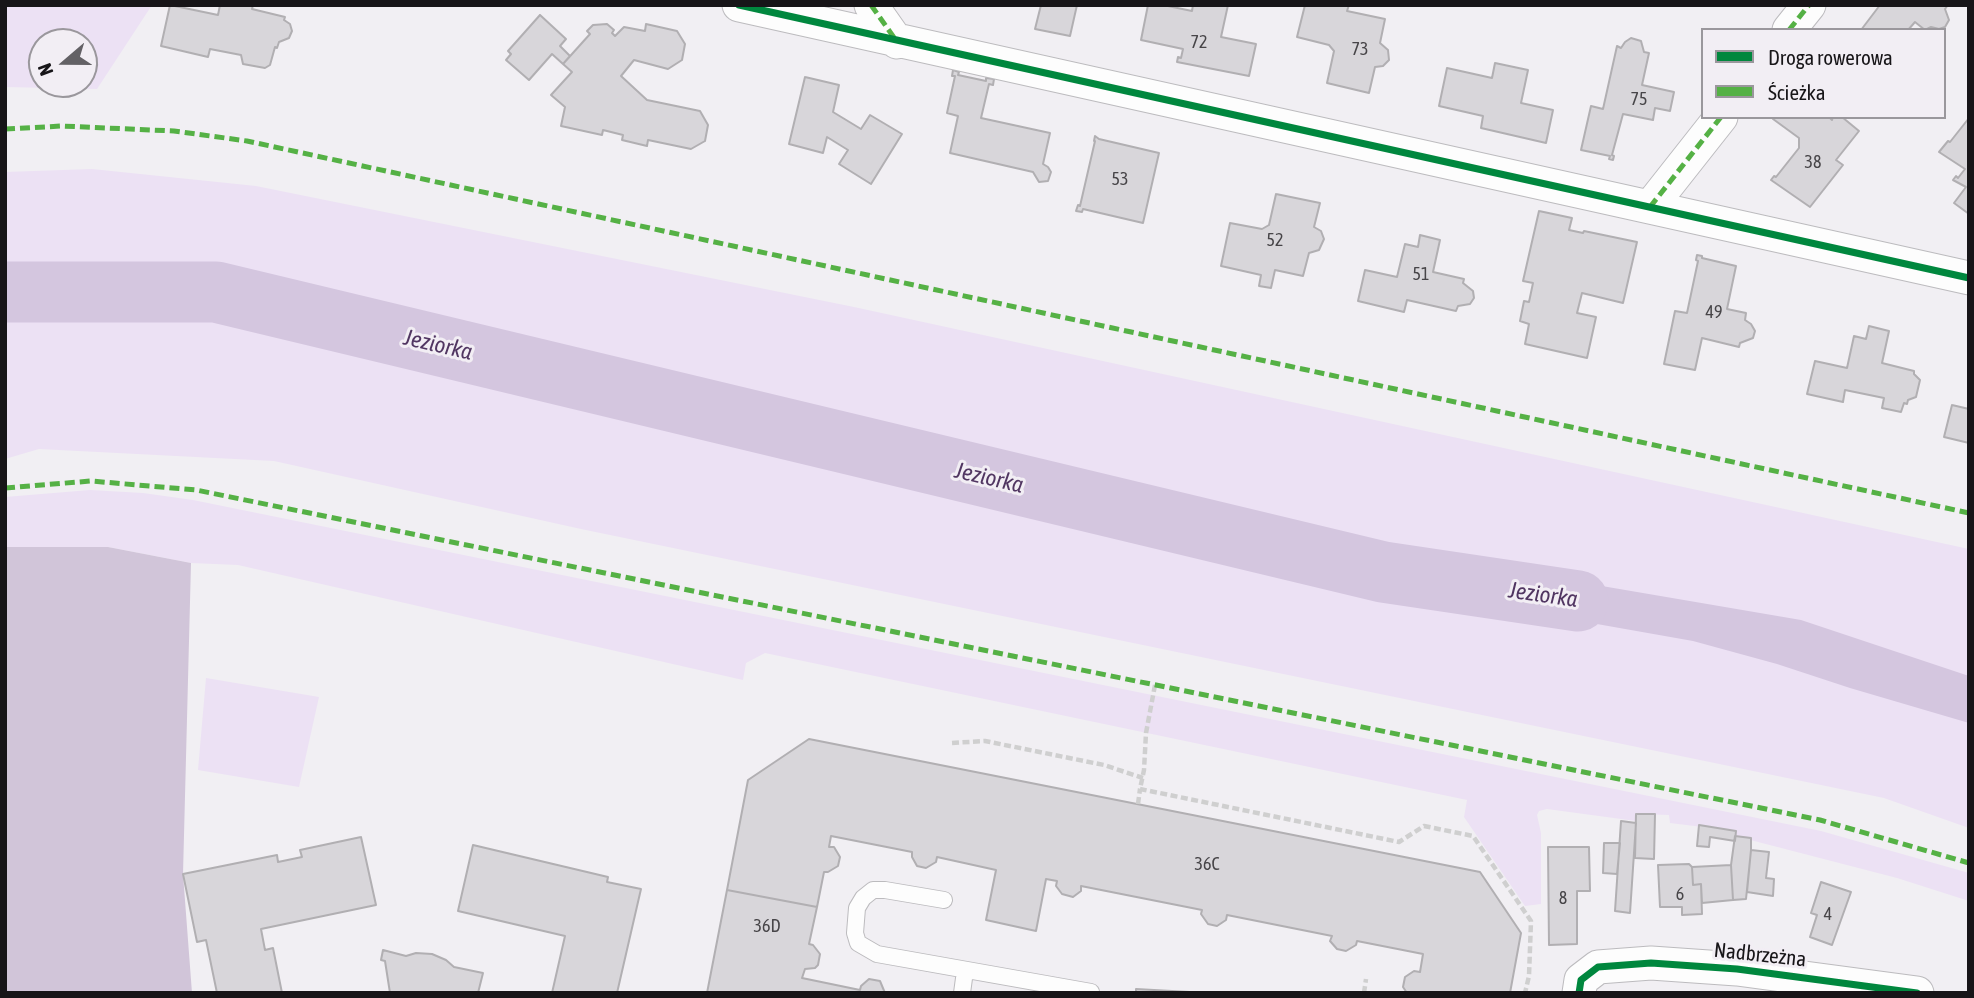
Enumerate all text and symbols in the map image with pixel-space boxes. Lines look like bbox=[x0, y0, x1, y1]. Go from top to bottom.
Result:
north arrow bbox=[28, 28, 98, 98]
legend bbox=[1701, 28, 1946, 119]
house number: 72 bbox=[1191, 31, 1207, 53]
house number: 73 bbox=[1352, 38, 1368, 60]
text: Droga rowerowa bbox=[1768, 45, 1893, 69]
text: N bbox=[33, 60, 57, 79]
text: Ścieżka bbox=[1768, 80, 1826, 104]
house number: 75 bbox=[1631, 88, 1647, 110]
house number: 38 bbox=[1805, 151, 1821, 173]
house number: 53 bbox=[1112, 168, 1128, 190]
house number: 52 bbox=[1267, 229, 1283, 251]
house number: 51 bbox=[1413, 263, 1429, 285]
house number: 49 bbox=[1706, 301, 1722, 323]
water label: Jeziorka bbox=[401, 324, 475, 366]
water label: Jeziorka bbox=[952, 457, 1026, 499]
water label: Jeziorka bbox=[1507, 577, 1579, 613]
house number: 36C bbox=[1194, 853, 1220, 875]
house number: 6 bbox=[1676, 883, 1684, 905]
house number: 8 bbox=[1559, 887, 1567, 909]
house number: 4 bbox=[1824, 903, 1832, 925]
house number: 36D bbox=[754, 915, 780, 937]
street label: Nadbrzeżna bbox=[1713, 938, 1807, 972]

